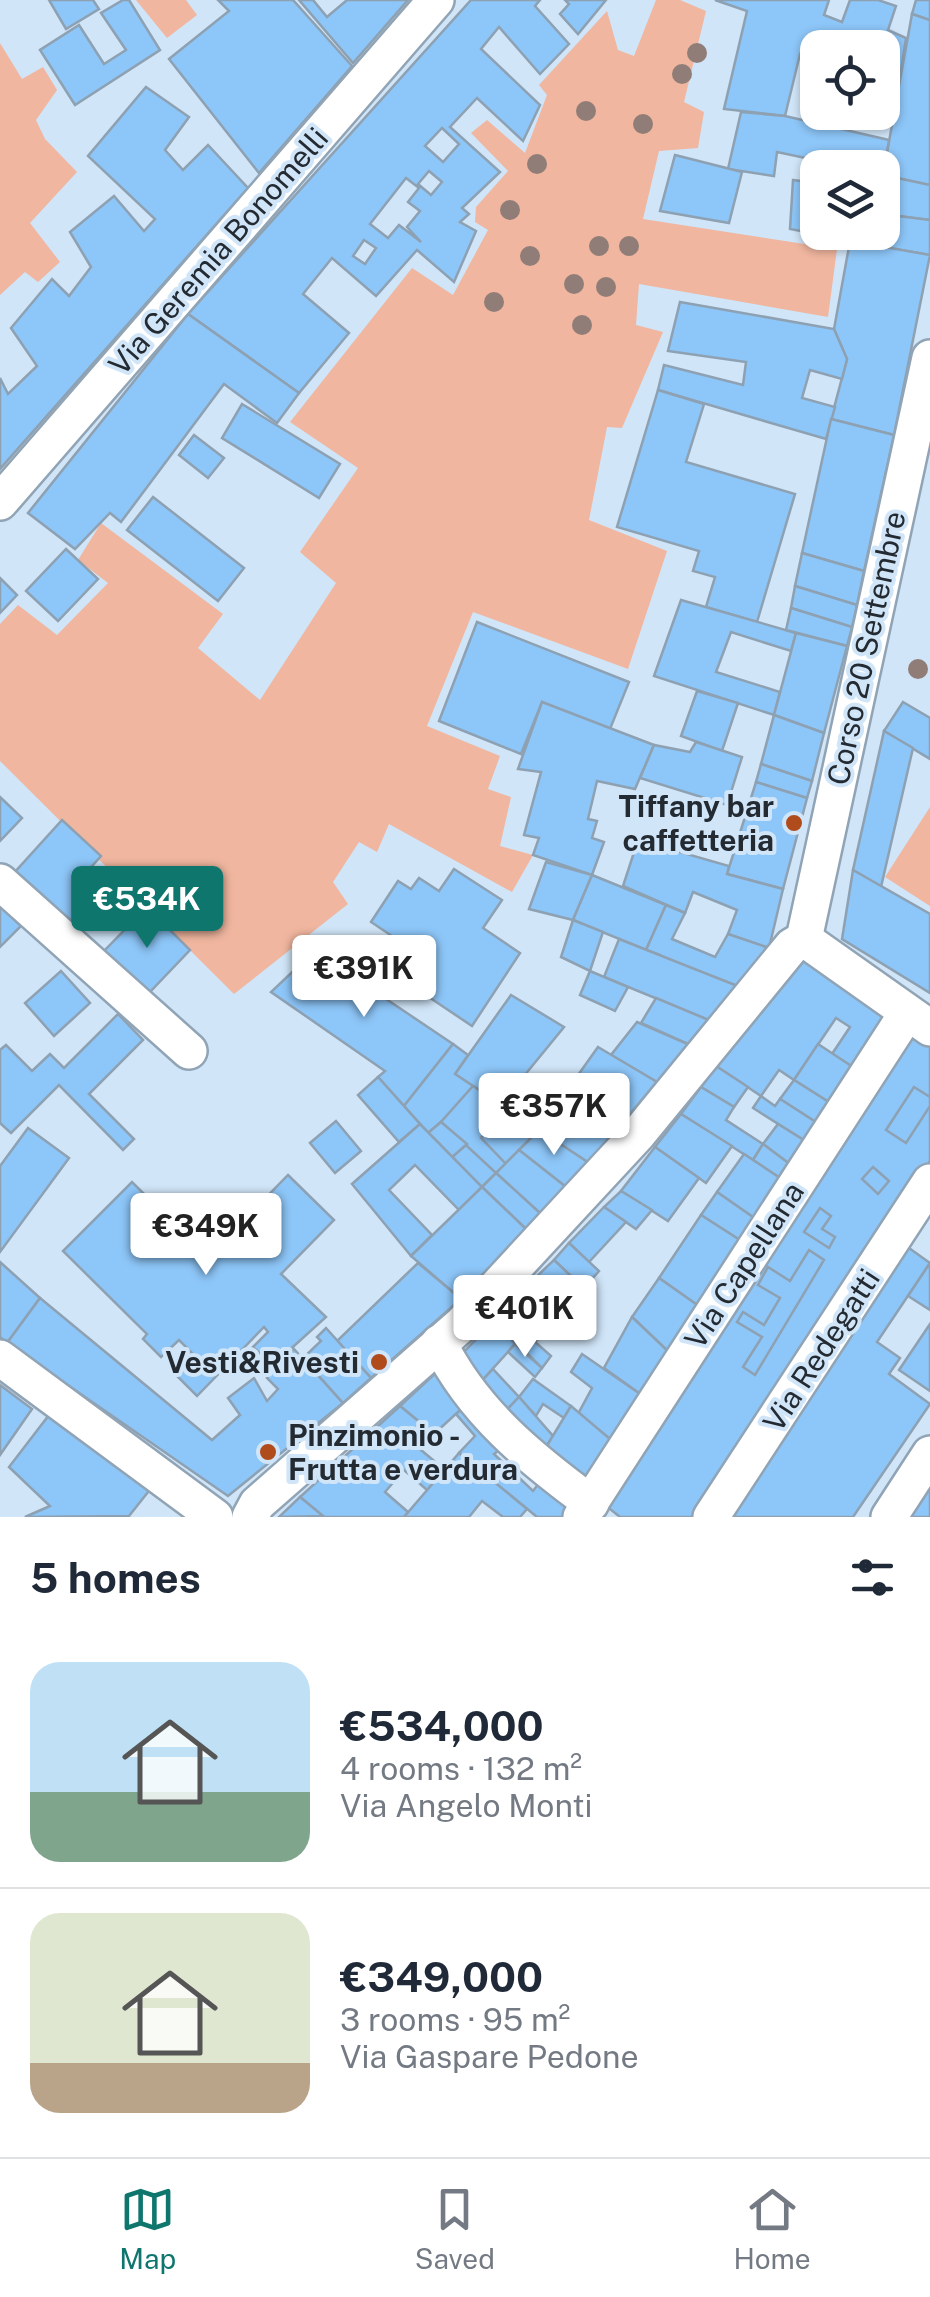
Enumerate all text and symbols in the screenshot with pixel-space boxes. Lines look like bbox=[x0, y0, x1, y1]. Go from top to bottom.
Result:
map controls bbox=[800, 30, 900, 250]
button: locate bbox=[800, 30, 900, 130]
street label: Via Geremia Bonomelli bbox=[101, 120, 335, 382]
button: layers bbox=[800, 150, 900, 250]
street label: Corso 20 Settembre bbox=[819, 508, 913, 788]
place label: Tiffany bar caffetteria bbox=[618, 788, 774, 858]
marker: Tiffany bar caffetteria bbox=[783, 812, 805, 834]
pin: €534K bbox=[77, 866, 217, 951]
text: €534K bbox=[93, 880, 201, 917]
pin: €391K bbox=[294, 935, 434, 1020]
text: €391K bbox=[314, 949, 414, 986]
pin: €357K bbox=[484, 1073, 624, 1158]
text: €357K bbox=[501, 1087, 607, 1124]
street label: Via Capellana bbox=[677, 1175, 811, 1355]
pin: €349K bbox=[136, 1193, 276, 1278]
text: €349K bbox=[152, 1207, 260, 1244]
street label: Via Redegatti bbox=[755, 1262, 887, 1438]
pin: €401K bbox=[455, 1275, 595, 1360]
text: €401K bbox=[475, 1289, 575, 1326]
place label: Vesti&Rivesti bbox=[165, 1344, 359, 1380]
marker: Vesti&Rivesti bbox=[368, 1351, 390, 1373]
place label: Pinzimonio - Frutta e verdura bbox=[288, 1417, 518, 1487]
marker: Pinzimonio - Frutta e verdura bbox=[257, 1441, 279, 1463]
icon: filters bbox=[845, 1550, 900, 1605]
text: 5 homes bbox=[30, 1553, 201, 1602]
text: €534,000 bbox=[340, 1701, 544, 1750]
icon: home bbox=[110, 1702, 230, 1822]
text: 4 rooms · 132 m² bbox=[340, 1750, 582, 1787]
text: Via Angelo Monti bbox=[340, 1787, 593, 1824]
text: €349,000 bbox=[340, 1952, 543, 2001]
icon: home bbox=[110, 1953, 230, 2073]
text: 3 rooms · 95 m² bbox=[340, 2001, 570, 2038]
text: Via Gaspare Pedone bbox=[340, 2038, 639, 2075]
tab: Map bbox=[119, 2182, 176, 2275]
tab: Saved bbox=[415, 2182, 495, 2275]
tab: Home bbox=[733, 2182, 811, 2275]

